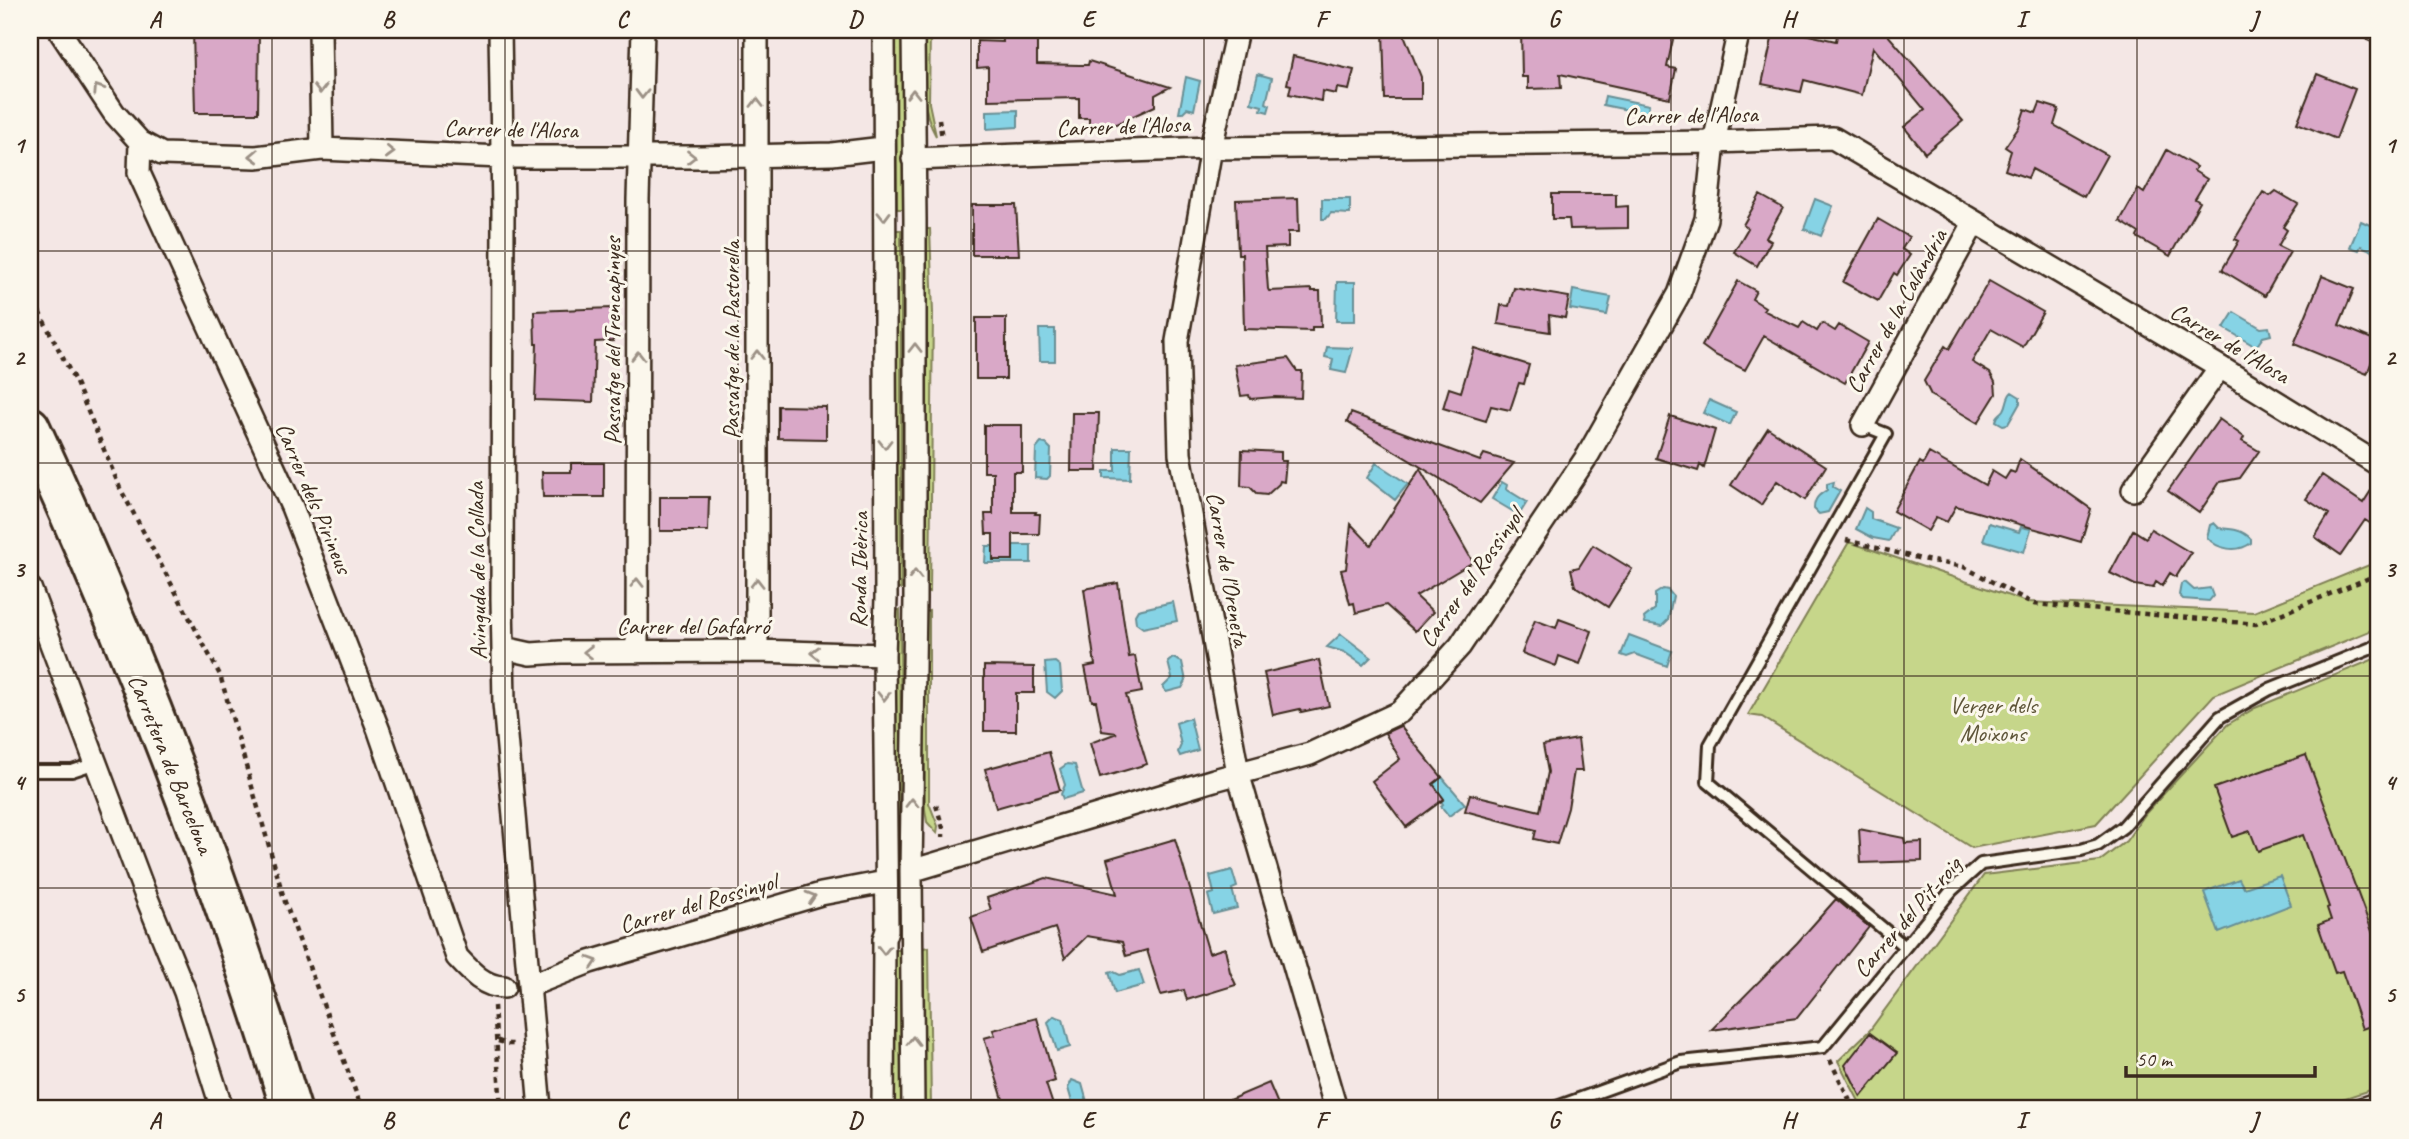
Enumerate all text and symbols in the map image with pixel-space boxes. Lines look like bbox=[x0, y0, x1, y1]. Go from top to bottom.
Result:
text: A bbox=[149, 5, 163, 34]
text: B bbox=[382, 5, 396, 34]
text: C bbox=[617, 5, 631, 34]
text: D bbox=[848, 5, 864, 34]
text: E bbox=[1082, 5, 1098, 34]
text: F bbox=[1316, 5, 1332, 34]
text: G bbox=[1548, 5, 1563, 34]
text: H bbox=[1781, 5, 1799, 34]
text: I bbox=[2016, 5, 2031, 34]
text: J bbox=[2248, 5, 2261, 34]
one-way arrow bbox=[93, 83, 106, 96]
one-way arrow bbox=[312, 85, 328, 95]
one-way arrow bbox=[634, 88, 649, 99]
one-way arrow bbox=[905, 89, 921, 99]
one-way arrow bbox=[749, 98, 765, 108]
street label: Carrer de l'Alosa bbox=[1624, 99, 1759, 131]
street label: Carrer de l'Alosa bbox=[1056, 109, 1192, 143]
street label: Carrer de l'Alosa bbox=[444, 113, 579, 145]
text: 1 bbox=[14, 131, 27, 160]
text: 1 bbox=[2385, 131, 2398, 160]
one-way arrow bbox=[385, 144, 396, 159]
one-way arrow bbox=[248, 148, 259, 163]
one-way arrow bbox=[686, 149, 696, 165]
one-way arrow bbox=[876, 212, 892, 222]
street label: Carrer de la Calàndria bbox=[1838, 222, 1954, 398]
street label: Passatge del Trencapinyes bbox=[597, 234, 627, 445]
street label: Passatge de la Pastorella bbox=[716, 239, 746, 439]
street label: Carrer de l'Alosa bbox=[2165, 296, 2296, 391]
one-way arrow bbox=[907, 342, 923, 353]
text: 2 bbox=[14, 343, 27, 372]
text: 2 bbox=[2385, 343, 2398, 372]
one-way arrow bbox=[630, 350, 646, 361]
one-way arrow bbox=[749, 350, 765, 360]
street label: Carrer dels Pirineus bbox=[269, 418, 360, 580]
one-way arrow bbox=[877, 439, 893, 450]
street label: Avinguda de la Collada bbox=[460, 480, 494, 660]
street label: Carrer de l'Oreneta bbox=[1200, 490, 1257, 651]
street label: Carrer del Rossinyol bbox=[1412, 500, 1532, 653]
street label: Ronda Ibèrica bbox=[843, 510, 875, 628]
text: 3 bbox=[14, 555, 27, 584]
text: 3 bbox=[2385, 555, 2398, 584]
one-way arrow bbox=[907, 570, 923, 580]
one-way arrow bbox=[749, 577, 765, 588]
one-way arrow bbox=[629, 578, 645, 588]
street label: Carrer del Gafarró bbox=[617, 611, 773, 641]
one-way arrow bbox=[582, 644, 593, 660]
one-way arrow bbox=[810, 645, 821, 660]
street label: Carretera de Barcelona bbox=[121, 670, 221, 860]
park label: Verger dels Moixons bbox=[1949, 690, 2039, 748]
one-way arrow bbox=[876, 691, 892, 702]
text: 4 bbox=[14, 768, 27, 797]
text: 4 bbox=[2385, 768, 2398, 797]
one-way arrow bbox=[904, 797, 920, 807]
street label: Carrer del Pit-roig bbox=[1846, 849, 1969, 984]
street label: Carrer del Rossinyol bbox=[616, 865, 784, 940]
one-way arrow bbox=[805, 891, 817, 906]
one-way arrow bbox=[876, 945, 892, 955]
one-way arrow bbox=[586, 956, 599, 970]
text: 5 bbox=[14, 980, 26, 1009]
text: 5 bbox=[2385, 980, 2397, 1009]
scale bar bbox=[2126, 1034, 2314, 1078]
one-way arrow bbox=[905, 1035, 921, 1046]
text: 50 m bbox=[2136, 1046, 2174, 1072]
text: A bbox=[149, 1106, 163, 1135]
text: B bbox=[382, 1106, 396, 1135]
text: C bbox=[617, 1106, 631, 1135]
text: D bbox=[848, 1106, 864, 1135]
text: E bbox=[1082, 1106, 1098, 1135]
text: F bbox=[1316, 1106, 1332, 1135]
text: G bbox=[1548, 1106, 1563, 1135]
text: H bbox=[1781, 1106, 1799, 1135]
text: I bbox=[2016, 1106, 2031, 1135]
text: J bbox=[2248, 1106, 2261, 1135]

